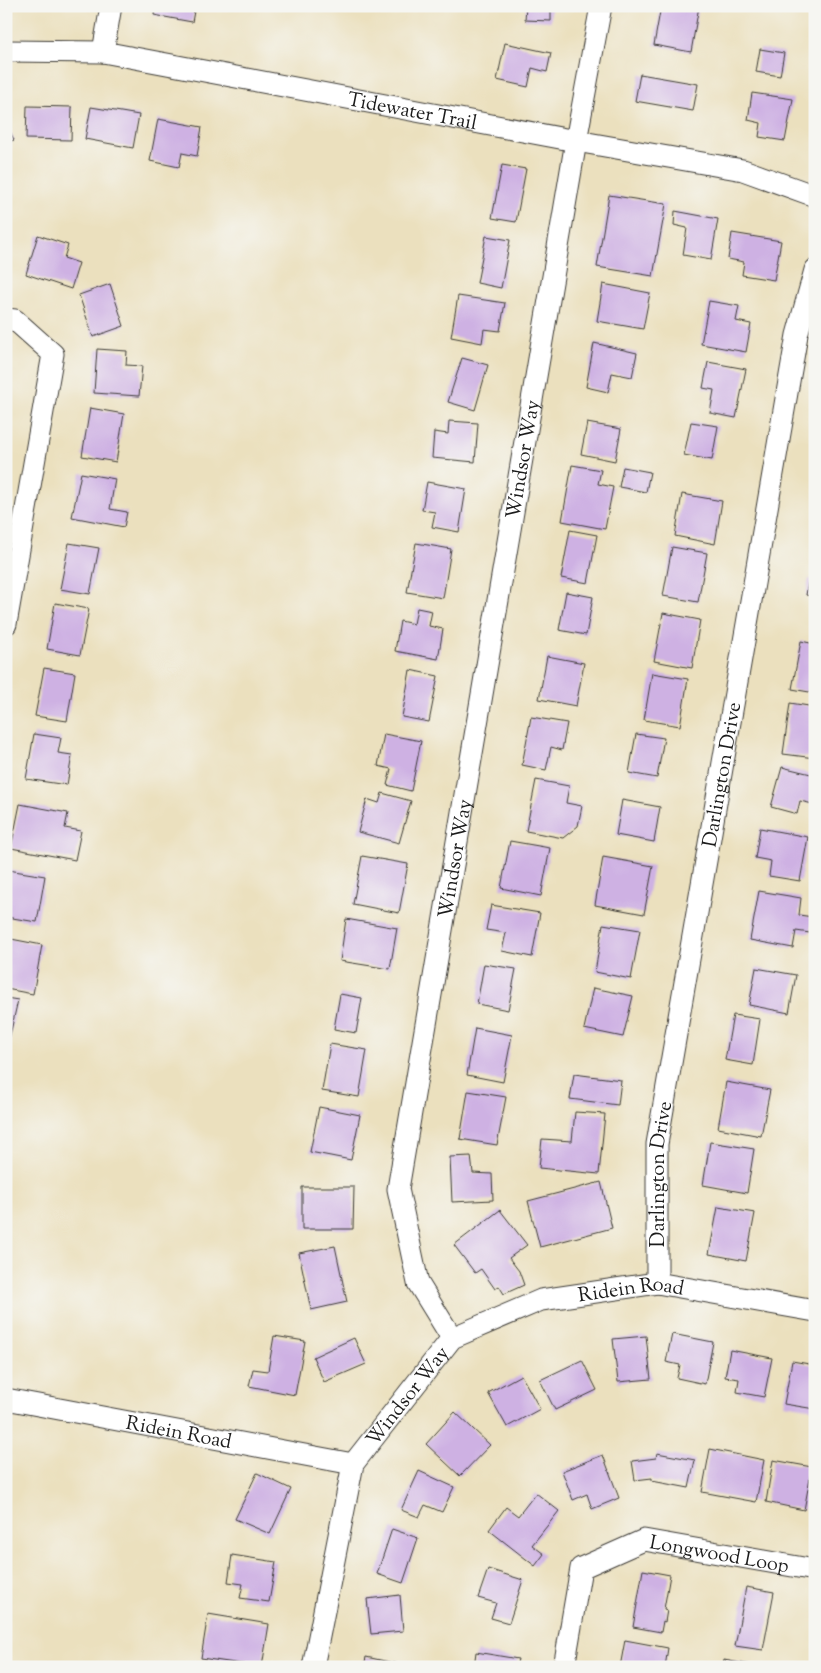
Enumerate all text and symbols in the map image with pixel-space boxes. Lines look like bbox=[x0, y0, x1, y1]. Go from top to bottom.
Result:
street label: Tidewater Trail bbox=[345, 86, 480, 139]
street label: Windsor Way bbox=[500, 398, 549, 521]
street label: Darlington Drive bbox=[697, 700, 750, 850]
street label: Windsor Way bbox=[432, 797, 481, 921]
street label: Darlington Drive bbox=[644, 1099, 681, 1247]
street label: Ridein Road bbox=[576, 1271, 686, 1311]
street label: Windsor Way bbox=[360, 1341, 457, 1453]
street label: Ridein Road bbox=[123, 1410, 234, 1458]
street label: Longwood Loop bbox=[647, 1529, 791, 1582]

